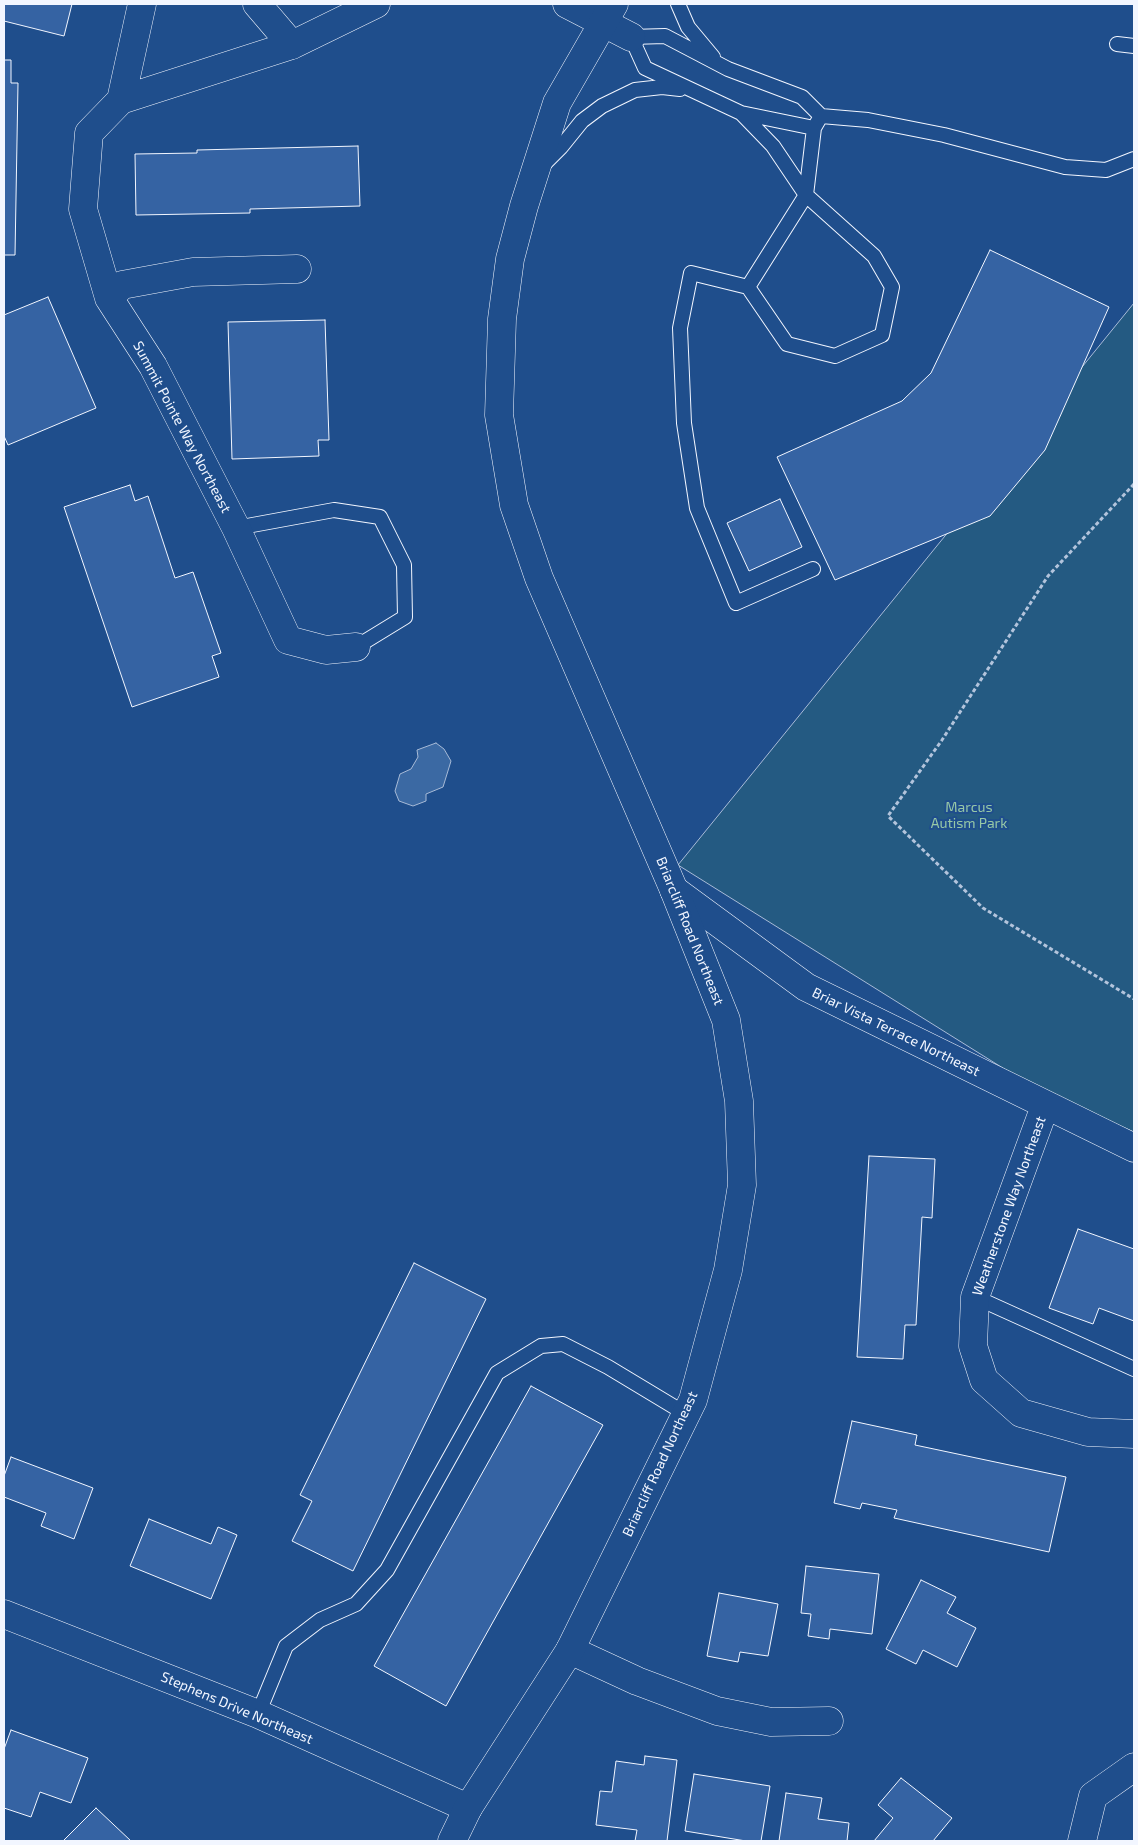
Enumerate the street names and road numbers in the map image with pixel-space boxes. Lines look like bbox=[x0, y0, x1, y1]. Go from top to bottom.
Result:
street label: Summit Pointe Way Northeast bbox=[130, 338, 234, 516]
street label: Briarcliff Road Northeast bbox=[653, 854, 727, 1008]
street label: Briar Vista Terrace Northeast bbox=[809, 984, 983, 1080]
street label: Weatherstone Way Northeast bbox=[969, 1114, 1049, 1298]
street label: Briarcliff Road Northeast bbox=[619, 1389, 701, 1539]
street label: Stephens Drive Northeast bbox=[158, 1668, 316, 1748]

